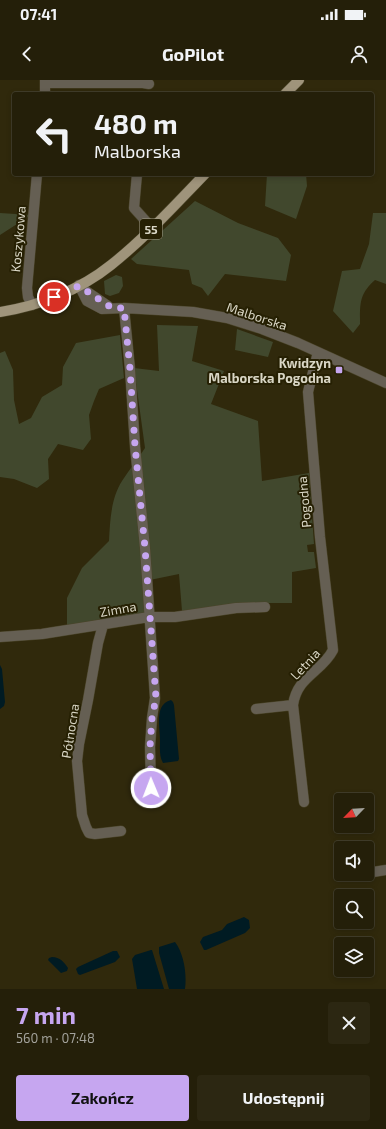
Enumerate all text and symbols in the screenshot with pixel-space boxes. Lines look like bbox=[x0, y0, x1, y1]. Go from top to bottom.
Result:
text: 07:41 bbox=[20, 5, 57, 23]
icon: back bbox=[16, 43, 38, 65]
text: GoPilot bbox=[162, 43, 224, 65]
icon: person bbox=[348, 43, 370, 65]
text: 480 m bbox=[94, 106, 178, 140]
icon: left bbox=[28, 108, 80, 160]
text: Malborska bbox=[94, 140, 181, 162]
street label: Koszykowa bbox=[7, 205, 29, 273]
road number: 55 bbox=[140, 219, 162, 239]
pin bbox=[37, 280, 71, 314]
icon: arrive bbox=[43, 286, 65, 308]
street label: Malborska bbox=[225, 299, 289, 333]
place label: Kwidzyn Malborska Pogodna bbox=[208, 355, 331, 386]
marker: Kwidzyn Malborska Pogodna bbox=[334, 365, 344, 375]
street label: Pogodna bbox=[294, 476, 314, 528]
street label: Zimna bbox=[99, 598, 137, 620]
street label: Letnia bbox=[287, 645, 323, 683]
street label: Północna bbox=[58, 702, 82, 760]
position arrow bbox=[130, 767, 172, 809]
north arrow bbox=[334, 793, 374, 833]
map controls bbox=[334, 793, 374, 977]
button: sound bbox=[334, 841, 374, 881]
button: search bbox=[334, 889, 374, 929]
button: layers bbox=[334, 937, 374, 977]
text: 7 min bbox=[16, 1000, 76, 1029]
button: close bbox=[328, 1002, 370, 1044]
text: 560 m · 07:48 bbox=[16, 1030, 95, 1046]
button: Zakończ bbox=[16, 1075, 189, 1121]
button: Udostępnij bbox=[197, 1075, 370, 1121]

